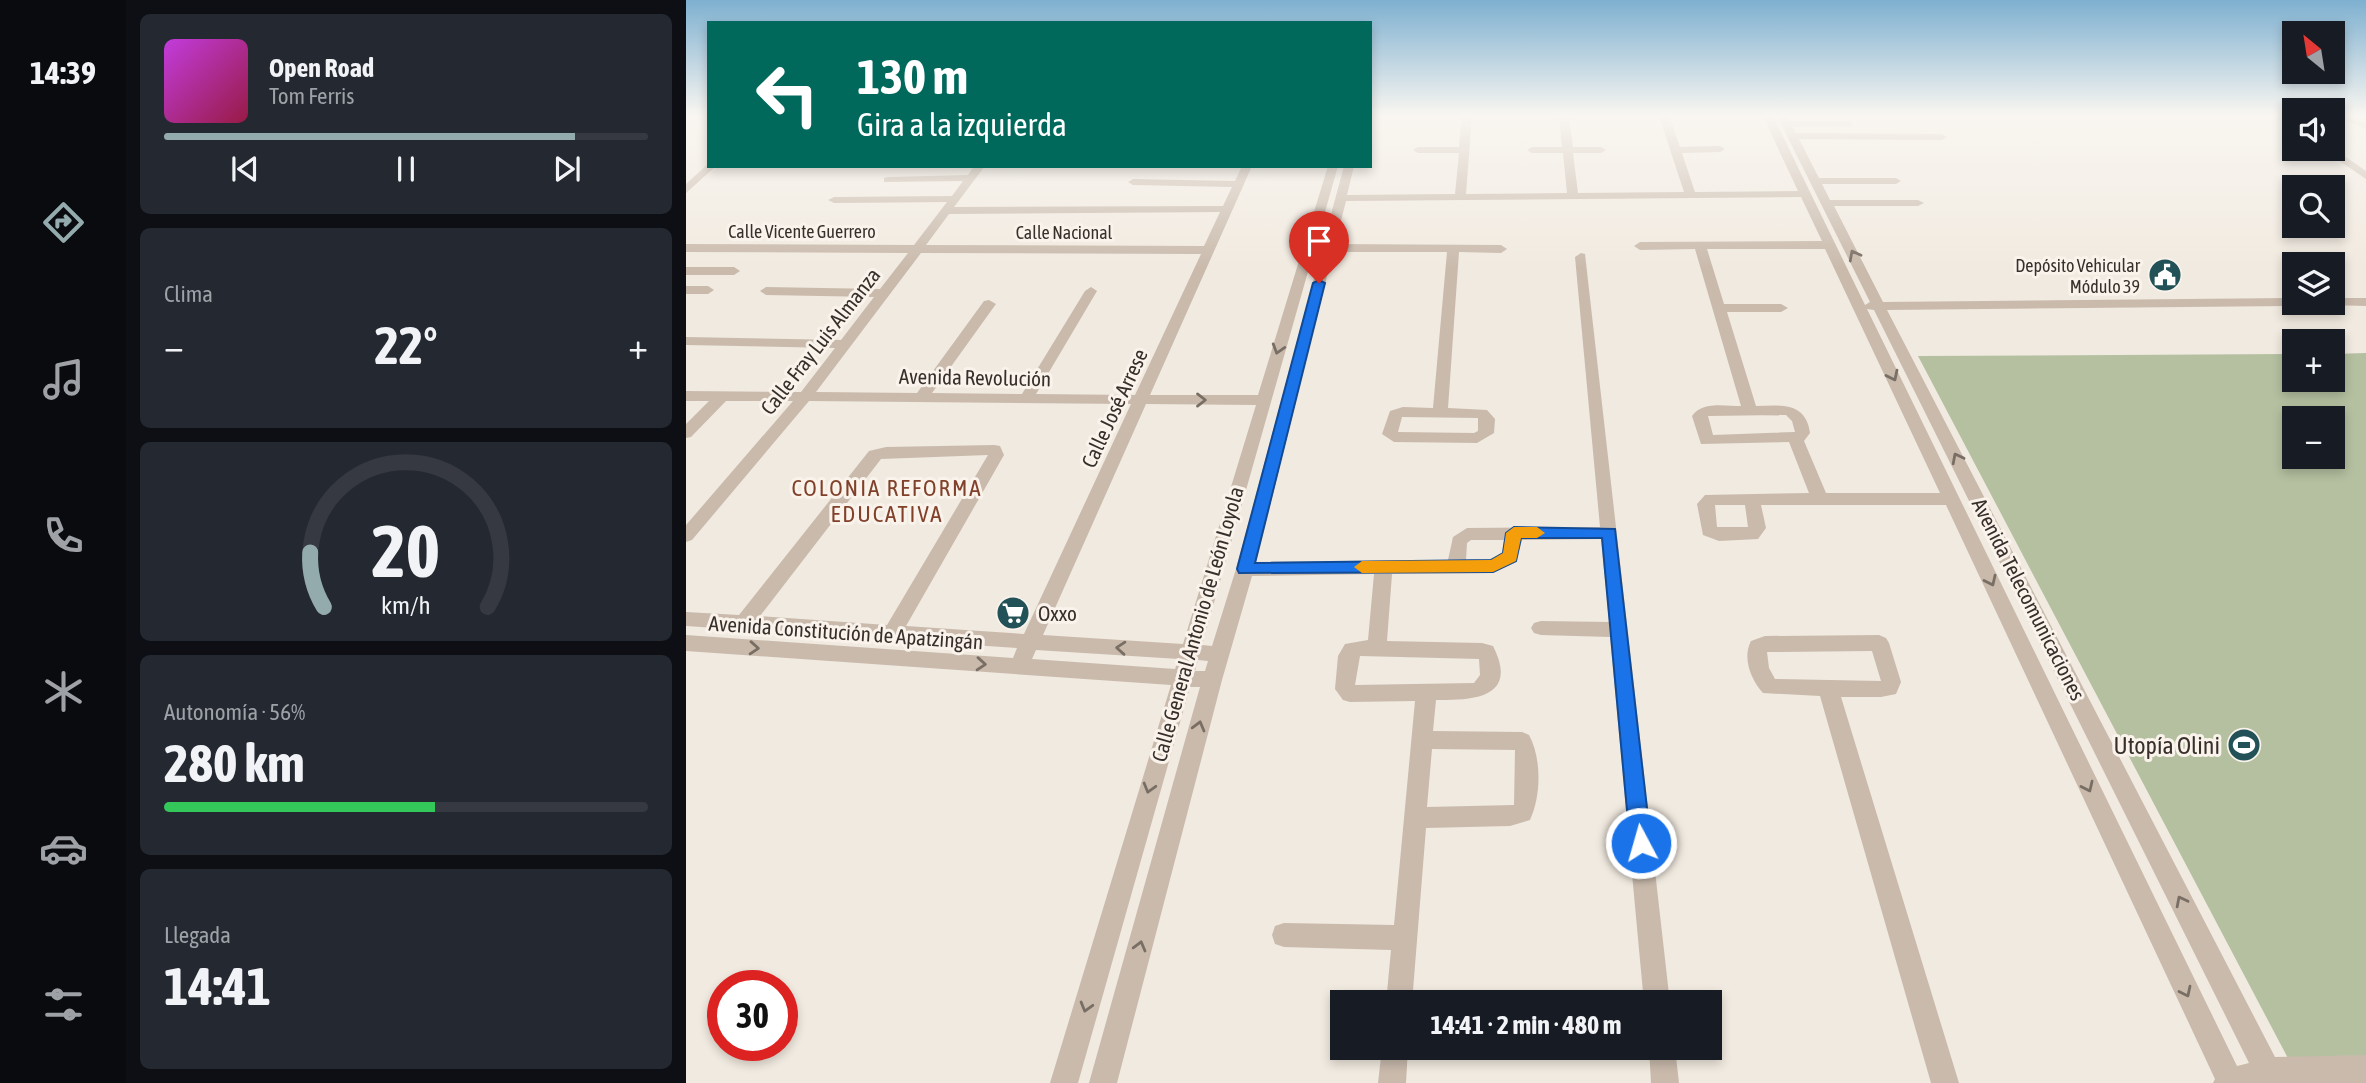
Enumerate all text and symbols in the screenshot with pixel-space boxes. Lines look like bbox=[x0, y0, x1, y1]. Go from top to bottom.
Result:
north arrow bbox=[2282, 21, 2345, 84]
map controls bbox=[2282, 21, 2345, 469]
text: 130 m bbox=[857, 48, 968, 104]
icon: left bbox=[742, 49, 833, 140]
text: Open Road bbox=[269, 53, 374, 83]
text: 14:39 bbox=[30, 54, 96, 91]
text: Tom Ferris bbox=[269, 83, 354, 109]
button: sound bbox=[2282, 98, 2345, 161]
text: Gira a la izquierda bbox=[857, 106, 1067, 143]
icon: previous bbox=[226, 150, 264, 188]
icon: pause bbox=[387, 150, 425, 188]
icon: next bbox=[548, 150, 586, 188]
button: search bbox=[2282, 175, 2345, 238]
icon: directions bbox=[39, 198, 88, 247]
pin bbox=[1289, 211, 1349, 283]
street label: Calle Vicente Guerrero bbox=[728, 221, 876, 242]
street label: Calle Nacional bbox=[1016, 222, 1113, 243]
icon: arrive bbox=[1300, 222, 1338, 260]
one-way arrow bbox=[1848, 250, 1862, 262]
button: layers bbox=[2282, 252, 2345, 315]
place label: Depósito Vehicular Módulo 39 bbox=[2015, 255, 2141, 297]
public building icon: Depósito Vehicular Módulo 39 bbox=[2146, 256, 2184, 294]
street label: Calle Fray Luis Almanza bbox=[755, 263, 885, 419]
text: Clima bbox=[164, 281, 213, 307]
text: 22° bbox=[374, 315, 438, 375]
text: − bbox=[164, 324, 184, 367]
text: + bbox=[628, 324, 648, 367]
button: + bbox=[2282, 329, 2345, 392]
one-way arrow bbox=[1272, 343, 1287, 355]
street label: Calle José Arrese bbox=[1076, 345, 1152, 471]
icon: music bbox=[39, 355, 88, 404]
street label: Avenida Revolución bbox=[899, 364, 1051, 390]
one-way arrow bbox=[1885, 369, 1899, 381]
one-way arrow bbox=[1197, 392, 1207, 408]
button: − bbox=[2282, 406, 2345, 469]
one-way arrow bbox=[1952, 453, 1966, 465]
district label: COLONIA REFORMA EDUCATIVA bbox=[791, 475, 983, 527]
street label: Calle General Antonio de León Loyola bbox=[1146, 484, 1248, 764]
street label: Avenida Telecomunicaciones bbox=[1968, 494, 2090, 704]
text: 20 bbox=[372, 510, 440, 593]
icon: phone bbox=[39, 511, 88, 560]
one-way arrow bbox=[1983, 574, 1997, 586]
text: km/h bbox=[381, 591, 431, 619]
supermarket icon: Oxxo bbox=[994, 594, 1032, 632]
place label: Oxxo bbox=[1038, 601, 1077, 625]
street label: Avenida Constitución de Apatzingán bbox=[708, 610, 984, 654]
one-way arrow bbox=[749, 640, 760, 655]
one-way arrow bbox=[1115, 641, 1126, 656]
one-way arrow bbox=[976, 656, 987, 671]
icon: climate bbox=[39, 667, 88, 716]
text: Autonomía · 56% bbox=[164, 699, 305, 725]
one-way arrow bbox=[1191, 721, 1205, 733]
sports icon: Utopía Olini bbox=[2225, 726, 2263, 764]
place label: Utopía Olini bbox=[2113, 732, 2220, 759]
text: 280 km bbox=[164, 733, 305, 793]
one-way arrow bbox=[2080, 780, 2094, 792]
one-way arrow bbox=[1143, 782, 1158, 794]
position arrow bbox=[1604, 806, 1678, 880]
icon: car bbox=[39, 824, 88, 873]
one-way arrow bbox=[2176, 896, 2190, 908]
text: Llegada bbox=[164, 922, 231, 948]
one-way arrow bbox=[1132, 940, 1146, 952]
text: 14:41 bbox=[164, 956, 271, 1016]
speed limit sign: 30 bbox=[707, 970, 798, 1061]
icon: filters bbox=[39, 980, 88, 1029]
one-way arrow bbox=[2178, 985, 2192, 997]
one-way arrow bbox=[1079, 1001, 1094, 1013]
text: 14:41 · 2 min · 480 m bbox=[1431, 1010, 1621, 1040]

